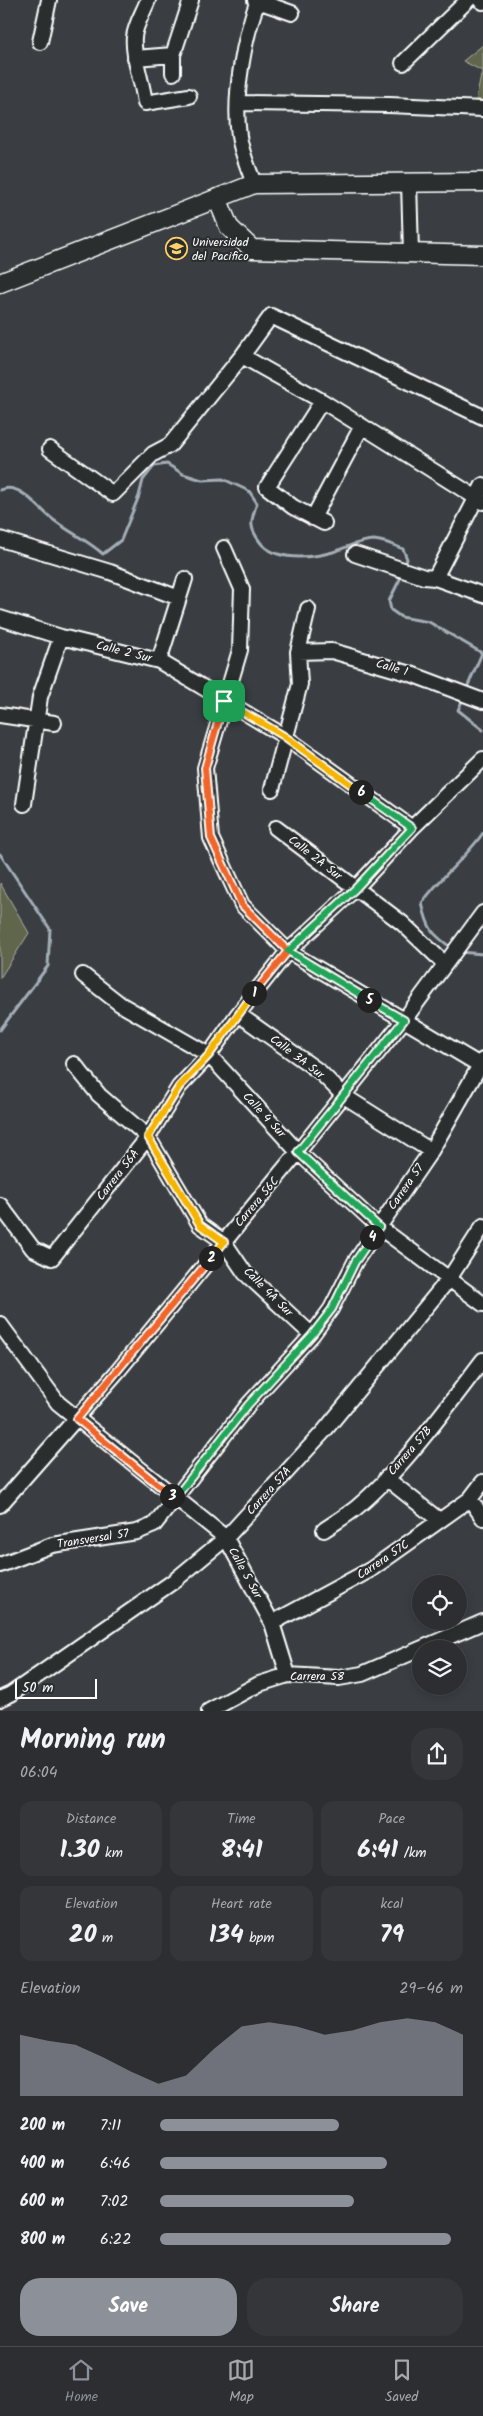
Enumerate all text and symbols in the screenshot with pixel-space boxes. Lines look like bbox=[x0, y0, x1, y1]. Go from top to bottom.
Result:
place label: Universidad del Pacifico bbox=[192, 233, 249, 266]
school or university icon: Universidad del Pacifico bbox=[164, 237, 188, 261]
street label: Calle 2 Sur bbox=[94, 636, 155, 668]
street label: Calle 1 bbox=[374, 654, 411, 682]
pin bbox=[203, 680, 245, 722]
icon: arrive bbox=[210, 687, 238, 715]
pin: 6 bbox=[348, 780, 374, 804]
text: 6 bbox=[358, 781, 365, 803]
street label: Calle 2A Sur bbox=[284, 831, 347, 886]
pin: 1 bbox=[242, 980, 266, 1006]
text: 1 bbox=[252, 982, 257, 1004]
pin: 5 bbox=[356, 988, 382, 1012]
text: 5 bbox=[366, 989, 373, 1011]
street label: Calle 3A Sur bbox=[266, 1030, 329, 1084]
street label: Calle 4 Sur bbox=[238, 1088, 291, 1143]
street label: Carrera 56A bbox=[92, 1145, 144, 1205]
street label: Carrera 57 bbox=[383, 1160, 429, 1214]
street label: Carrera 56C bbox=[230, 1173, 284, 1231]
pin: 4 bbox=[360, 1224, 384, 1250]
text: 4 bbox=[369, 1226, 376, 1248]
pin: 2 bbox=[198, 1246, 224, 1270]
text: 2 bbox=[207, 1247, 216, 1269]
street label: Calle 4A Sur bbox=[239, 1263, 298, 1322]
street label: Carrera 57B bbox=[383, 1422, 437, 1480]
street label: Carrera 57A bbox=[242, 1462, 296, 1520]
pin: 3 bbox=[160, 1484, 184, 1508]
text: 3 bbox=[169, 1485, 176, 1507]
street label: Transversal 57 bbox=[56, 1524, 131, 1554]
street label: Carrera 57C bbox=[353, 1535, 413, 1585]
street label: Calle 5 Sur bbox=[223, 1544, 267, 1603]
map controls bbox=[412, 1575, 467, 1695]
button: locate bbox=[412, 1575, 467, 1630]
button: layers bbox=[412, 1640, 467, 1695]
street label: Carrera 58 bbox=[290, 1667, 345, 1686]
scale bar bbox=[15, 1676, 98, 1699]
text: 50 m bbox=[22, 1677, 53, 1699]
text: Morning run bbox=[20, 1718, 166, 1763]
button: share bbox=[411, 1728, 463, 1780]
text: 06:04 bbox=[20, 1760, 58, 1785]
text: Distance bbox=[66, 1808, 116, 1830]
text: Time bbox=[227, 1808, 256, 1830]
text: Pace bbox=[378, 1808, 405, 1830]
text: 1.30 bbox=[60, 1830, 99, 1870]
text: 8:41 bbox=[220, 1830, 263, 1870]
text: 6:41 bbox=[357, 1830, 398, 1870]
text: km bbox=[99, 1842, 123, 1864]
text: /km bbox=[398, 1842, 426, 1864]
text: Elevation bbox=[65, 1893, 118, 1915]
text: Heart rate bbox=[211, 1893, 272, 1915]
text: kcal bbox=[380, 1893, 403, 1915]
text: 20 bbox=[69, 1915, 96, 1955]
text: 134 bbox=[209, 1915, 244, 1955]
text: 79 bbox=[380, 1915, 404, 1955]
text: m bbox=[96, 1927, 113, 1949]
text: bpm bbox=[244, 1927, 274, 1949]
text: Elevation bbox=[20, 1976, 81, 2001]
text: 29–46 m bbox=[399, 1976, 463, 2001]
text: 200 m bbox=[20, 2113, 65, 2138]
text: 7:11 bbox=[100, 2113, 121, 2138]
text: 400 m bbox=[20, 2151, 64, 2176]
text: 6:46 bbox=[100, 2151, 131, 2176]
text: 600 m bbox=[20, 2189, 64, 2214]
text: 7:02 bbox=[100, 2189, 129, 2214]
text: 800 m bbox=[20, 2227, 65, 2252]
text: 6:22 bbox=[100, 2227, 131, 2252]
button: Save bbox=[20, 2278, 237, 2336]
button: Share bbox=[247, 2278, 463, 2336]
tab: Home bbox=[65, 2356, 98, 2408]
tab: Map bbox=[227, 2356, 255, 2408]
tab: Saved bbox=[385, 2356, 418, 2408]

